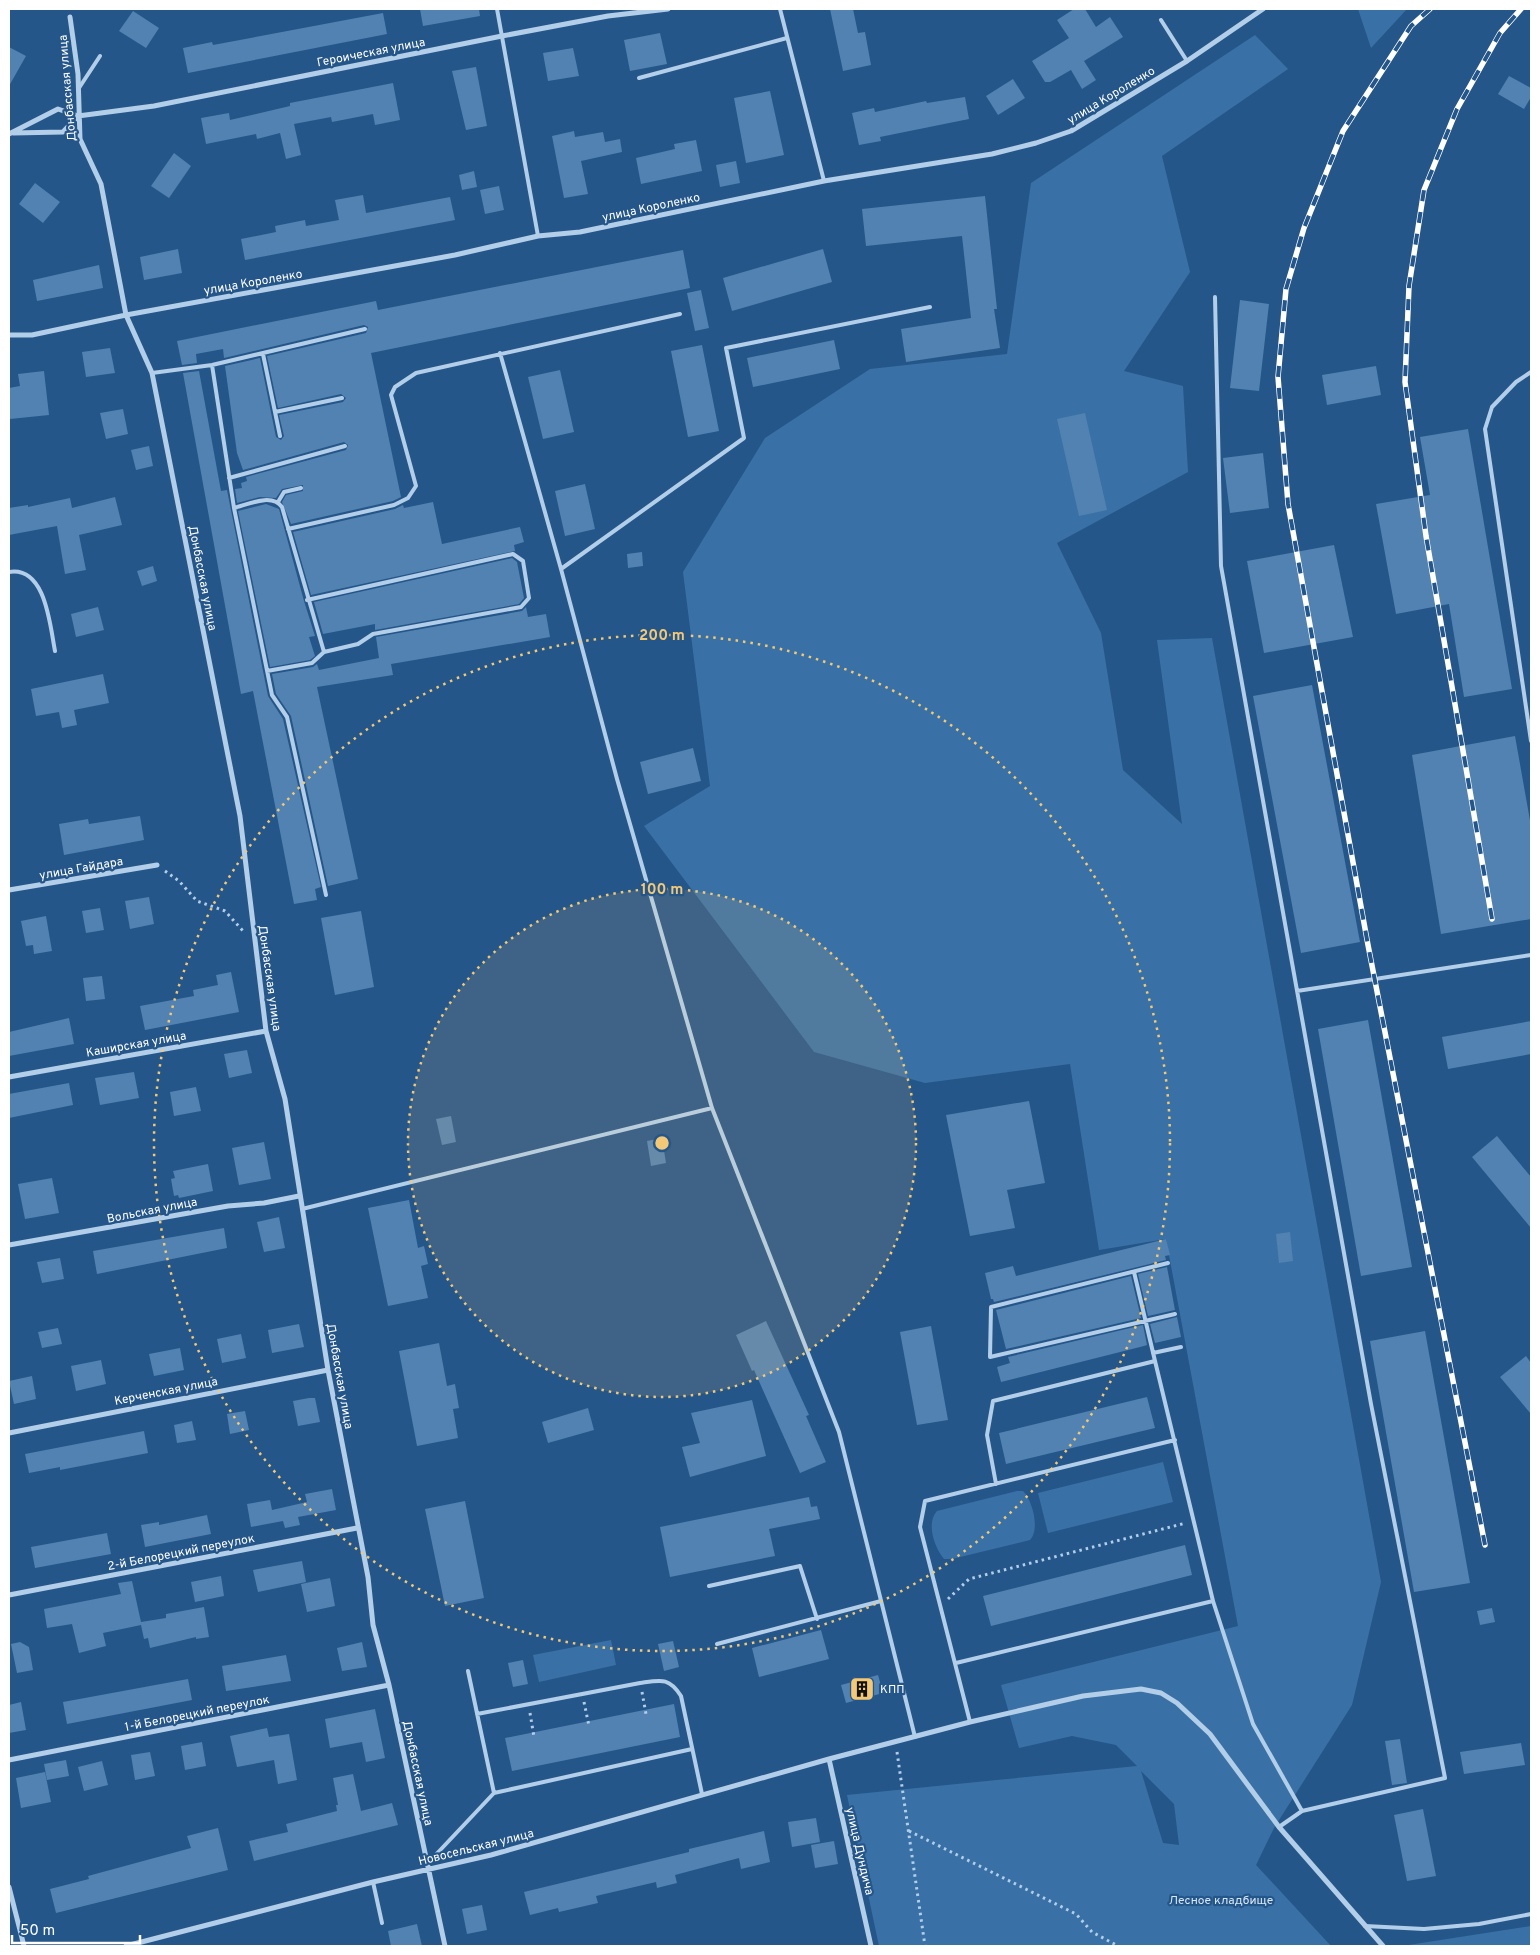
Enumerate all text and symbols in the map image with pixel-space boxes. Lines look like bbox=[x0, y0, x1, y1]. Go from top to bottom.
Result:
street label: Донбасская улица bbox=[55, 34, 81, 142]
street label: Героическая улица bbox=[316, 35, 427, 71]
street label: улица Короленко bbox=[1065, 63, 1159, 128]
street label: улица Короленко bbox=[601, 190, 702, 226]
street label: улица Короленко bbox=[203, 266, 304, 300]
street label: Донбасская улица bbox=[184, 524, 220, 632]
text: 200 m bbox=[639, 627, 685, 646]
street label: улица Гайдара bbox=[38, 854, 124, 884]
text: 100 m bbox=[641, 881, 683, 900]
street label: Донбасская улица bbox=[254, 924, 284, 1032]
street label: Каширская улица bbox=[85, 1028, 187, 1062]
centre of rings bbox=[653, 1134, 671, 1152]
street label: Вольская улица bbox=[106, 1194, 199, 1228]
street label: Донбасская улица bbox=[322, 1322, 356, 1430]
street label: Керченская улица bbox=[113, 1374, 219, 1410]
street label: 2-й Белорецкий переулок bbox=[106, 1531, 256, 1575]
building icon: КПП bbox=[849, 1676, 875, 1702]
place label: КПП bbox=[880, 1682, 904, 1698]
street label: 1-й Белорецкий переулок bbox=[123, 1692, 271, 1736]
street label: Донбасская улица bbox=[398, 1719, 436, 1827]
street label: улица Дундича bbox=[841, 1806, 877, 1897]
street label: Новосельская улица bbox=[417, 1826, 536, 1870]
park label: Лесное кладбище bbox=[1169, 1893, 1273, 1909]
scale bar bbox=[12, 1912, 140, 1944]
text: 50 m bbox=[20, 1922, 55, 1941]

